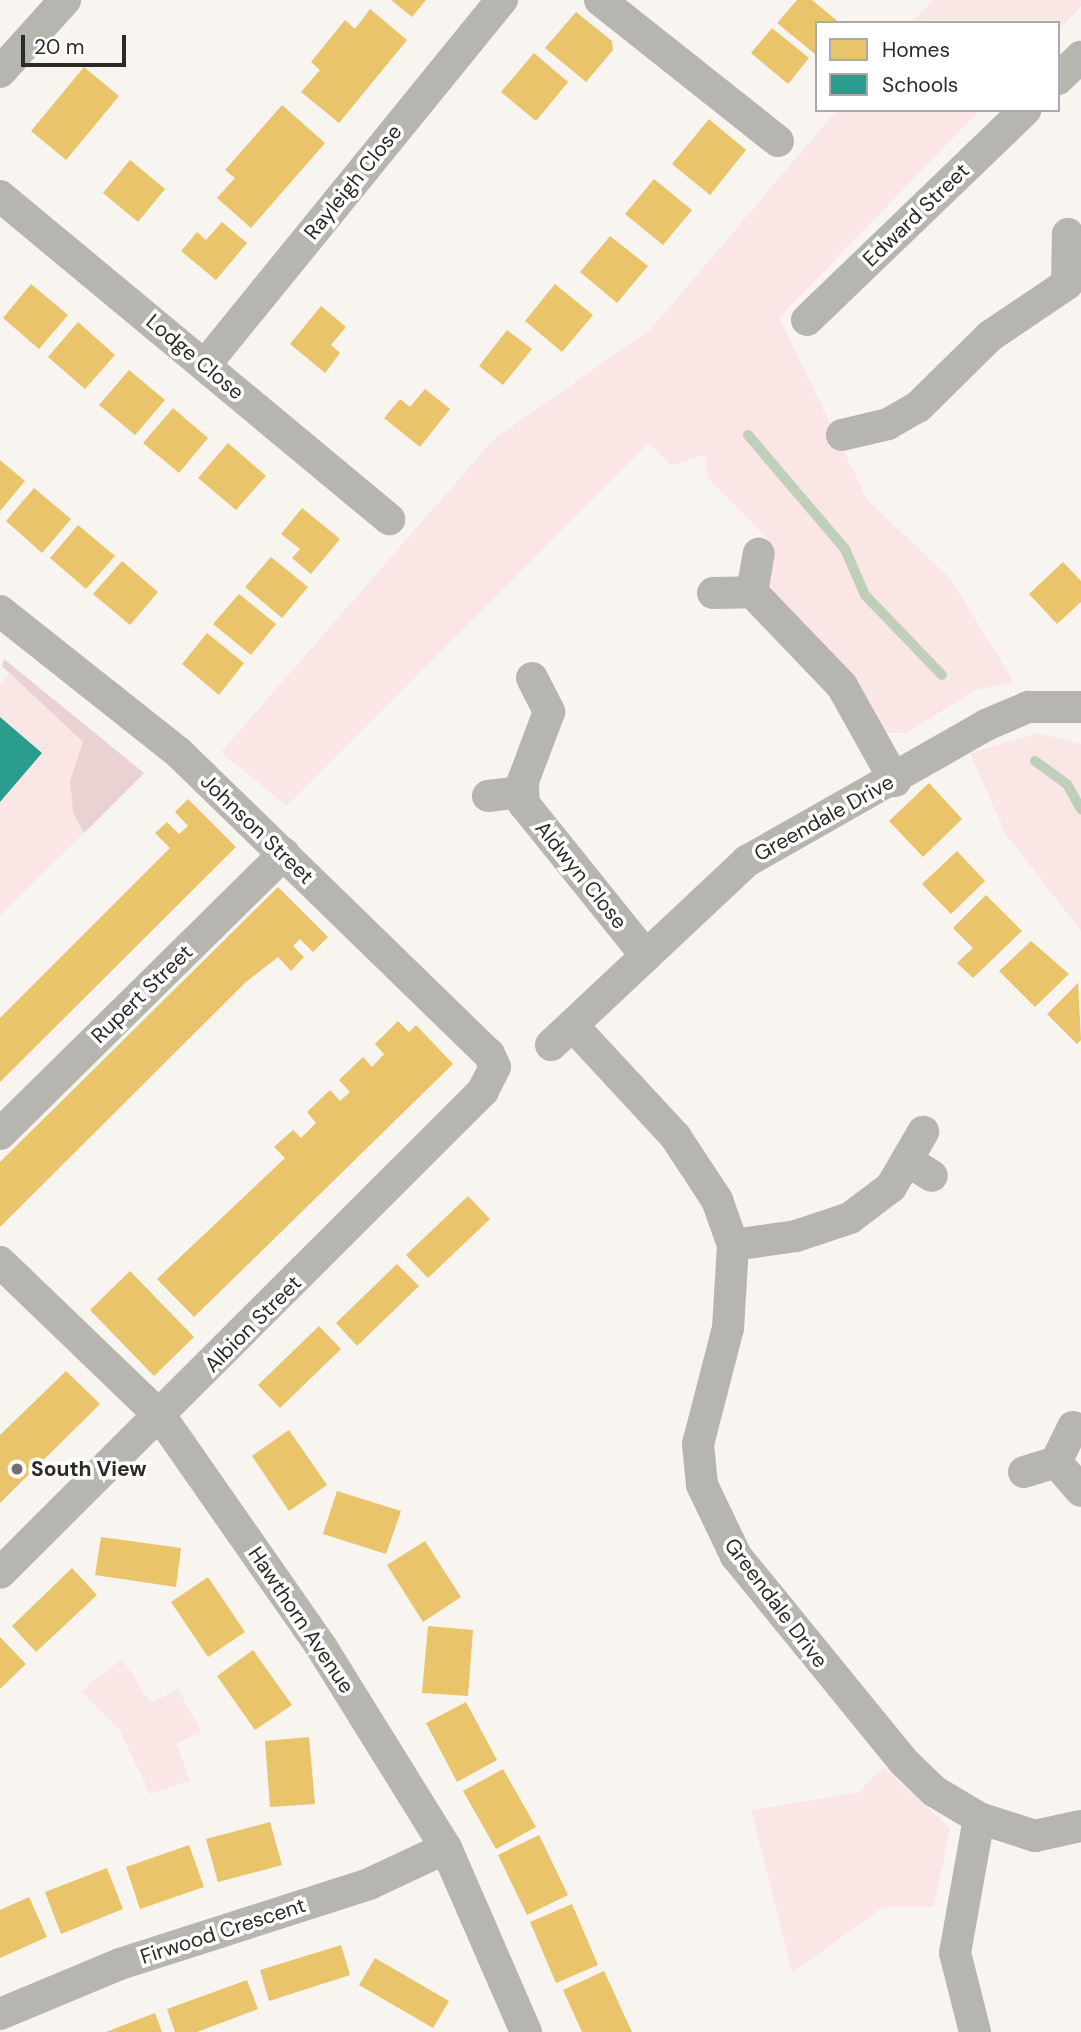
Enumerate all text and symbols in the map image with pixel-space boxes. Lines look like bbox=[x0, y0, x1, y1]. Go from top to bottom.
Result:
scale bar bbox=[24, 21, 130, 65]
legend bbox=[815, 21, 1060, 112]
text: 20 m bbox=[34, 33, 85, 61]
text: Homes bbox=[882, 36, 950, 64]
text: Schools bbox=[882, 71, 958, 99]
street label: Rayleigh Close bbox=[299, 119, 407, 245]
street label: Edward Street bbox=[858, 158, 974, 272]
street label: Lodge Close bbox=[141, 309, 249, 405]
street label: Johnson Street bbox=[195, 769, 319, 889]
street label: Greendale Drive bbox=[750, 769, 898, 867]
street label: Aldwyn Close bbox=[530, 816, 632, 934]
street label: Rupert Street bbox=[86, 940, 198, 1048]
street label: Albion Street bbox=[199, 1270, 307, 1378]
place label: South View bbox=[31, 1456, 146, 1482]
marker: South View bbox=[9, 1461, 25, 1477]
street label: Greendale Drive bbox=[719, 1533, 833, 1673]
street label: Hawthorn Avenue bbox=[243, 1542, 359, 1698]
street label: Firwood Crescent bbox=[137, 1892, 309, 1970]

